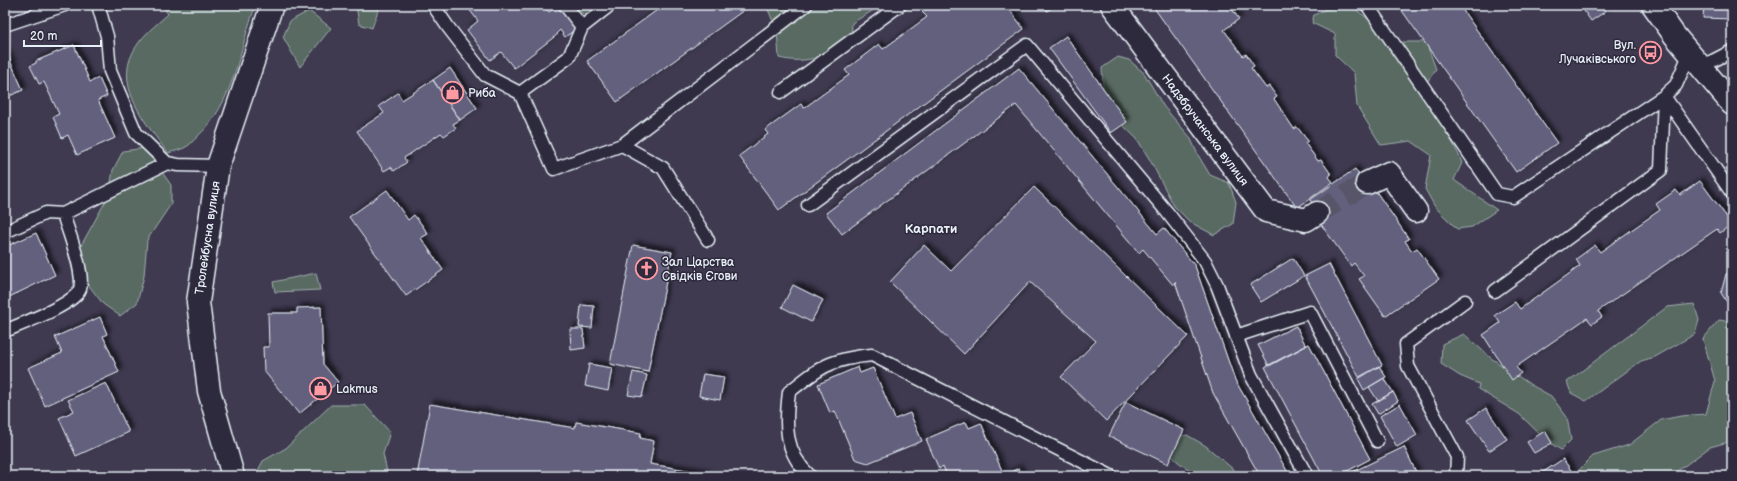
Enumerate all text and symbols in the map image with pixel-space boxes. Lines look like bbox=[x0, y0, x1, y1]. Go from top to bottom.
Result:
scale bar bbox=[24, 22, 101, 48]
text: 20 m bbox=[30, 29, 57, 44]
place label: Вул. Лучаківського bbox=[1558, 38, 1636, 67]
bus stop icon: Вул. Лучаківського bbox=[1638, 39, 1664, 65]
street label: Надзбручанська вулиця bbox=[1159, 71, 1252, 189]
shop icon: Риба bbox=[440, 80, 466, 106]
place label: Риба bbox=[468, 86, 496, 101]
street label: Тролейбусна вулиця bbox=[192, 180, 223, 295]
district label: Карпати bbox=[905, 221, 957, 237]
place label: Зал Царства Свідків Єгови bbox=[662, 255, 737, 284]
church icon: Зал Царства Свідків Єгови bbox=[634, 256, 660, 282]
shop icon: Lakmus bbox=[308, 376, 334, 402]
place label: Lakmus bbox=[336, 382, 378, 397]

